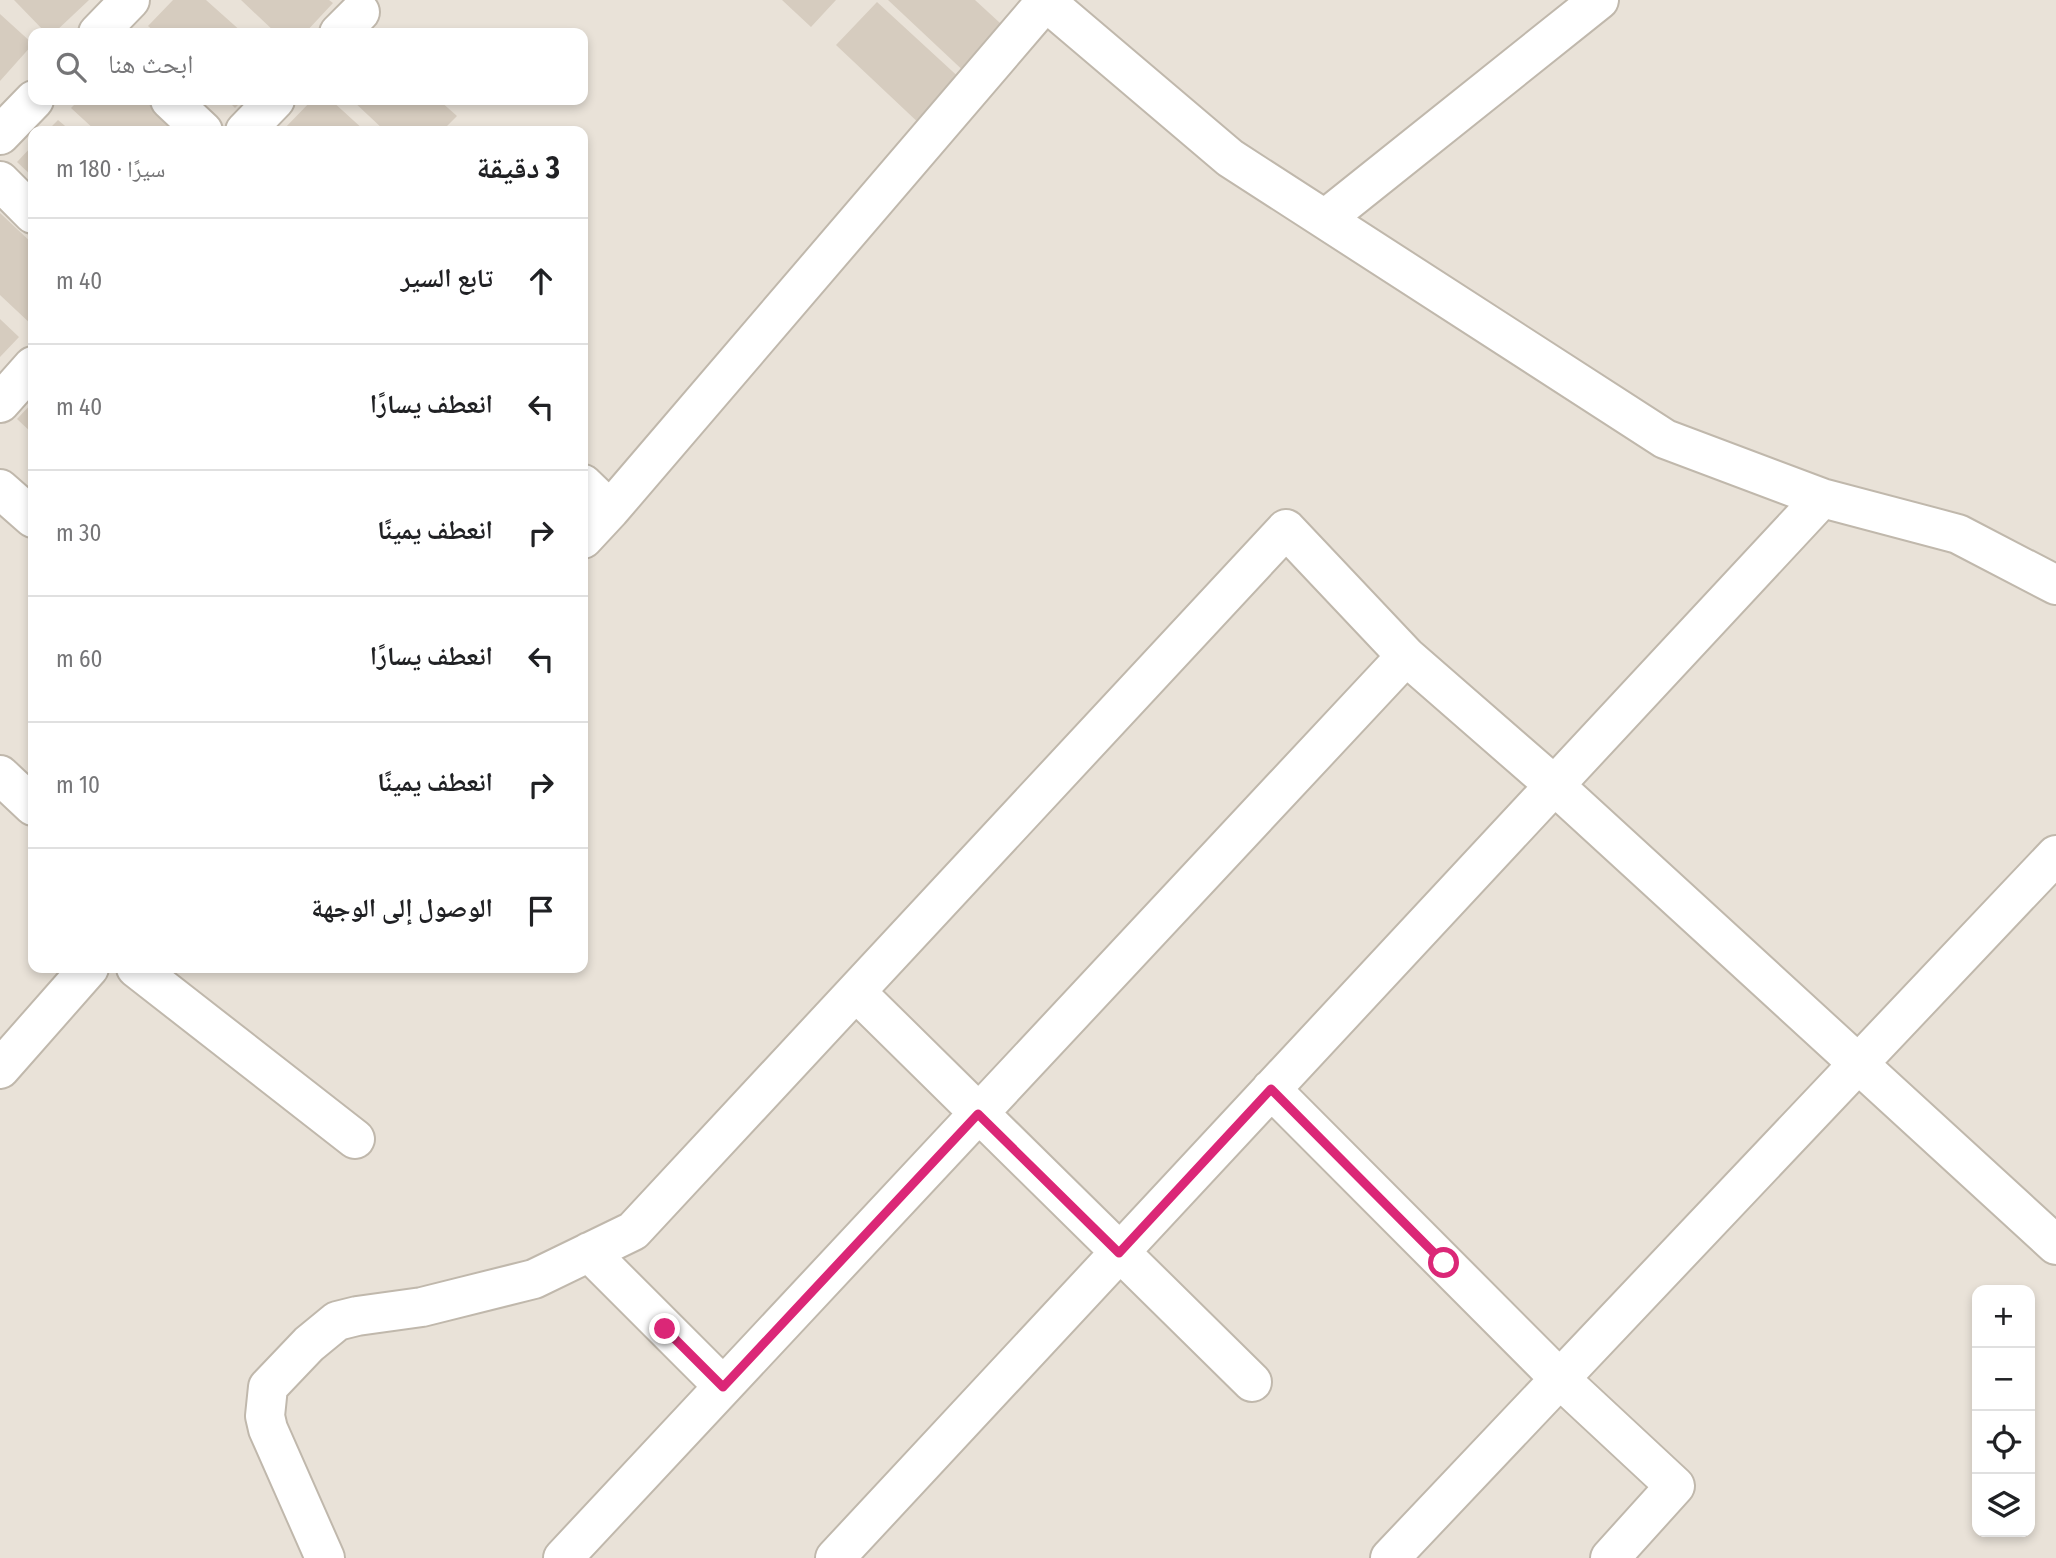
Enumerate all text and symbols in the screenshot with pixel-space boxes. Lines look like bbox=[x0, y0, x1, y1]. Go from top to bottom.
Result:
search box bbox=[28, 28, 588, 105]
icon: search bbox=[52, 48, 90, 86]
text: ابحث هنا bbox=[108, 49, 193, 80]
text: 3 دقيقة bbox=[477, 150, 560, 186]
text: سيرًا · 180 m bbox=[56, 155, 165, 183]
icon: ahead bbox=[522, 262, 560, 300]
text: تابع السير bbox=[401, 263, 493, 294]
text: 40 m bbox=[56, 267, 102, 295]
icon: left bbox=[522, 388, 560, 426]
text: انعطف يسارًا bbox=[370, 389, 493, 420]
text: 40 m bbox=[56, 393, 102, 421]
icon: right bbox=[522, 514, 560, 552]
text: انعطف يمينًا bbox=[377, 515, 493, 546]
text: 30 m bbox=[56, 519, 101, 547]
icon: left bbox=[522, 640, 560, 678]
text: انعطف يسارًا bbox=[370, 641, 493, 672]
text: 60 m bbox=[56, 645, 103, 673]
icon: right bbox=[522, 766, 560, 804]
text: انعطف يمينًا bbox=[377, 767, 493, 798]
text: 10 m bbox=[56, 771, 100, 799]
icon: arrive bbox=[522, 892, 560, 930]
text: الوصول إلى الوجهة bbox=[311, 893, 493, 924]
route start bbox=[1428, 1247, 1459, 1278]
map controls bbox=[1972, 1285, 2035, 1537]
button: + bbox=[1972, 1285, 2035, 1348]
route end bbox=[649, 1313, 680, 1344]
button: − bbox=[1972, 1348, 2035, 1411]
button: locate bbox=[1972, 1411, 2035, 1474]
button: layers bbox=[1972, 1474, 2035, 1537]

